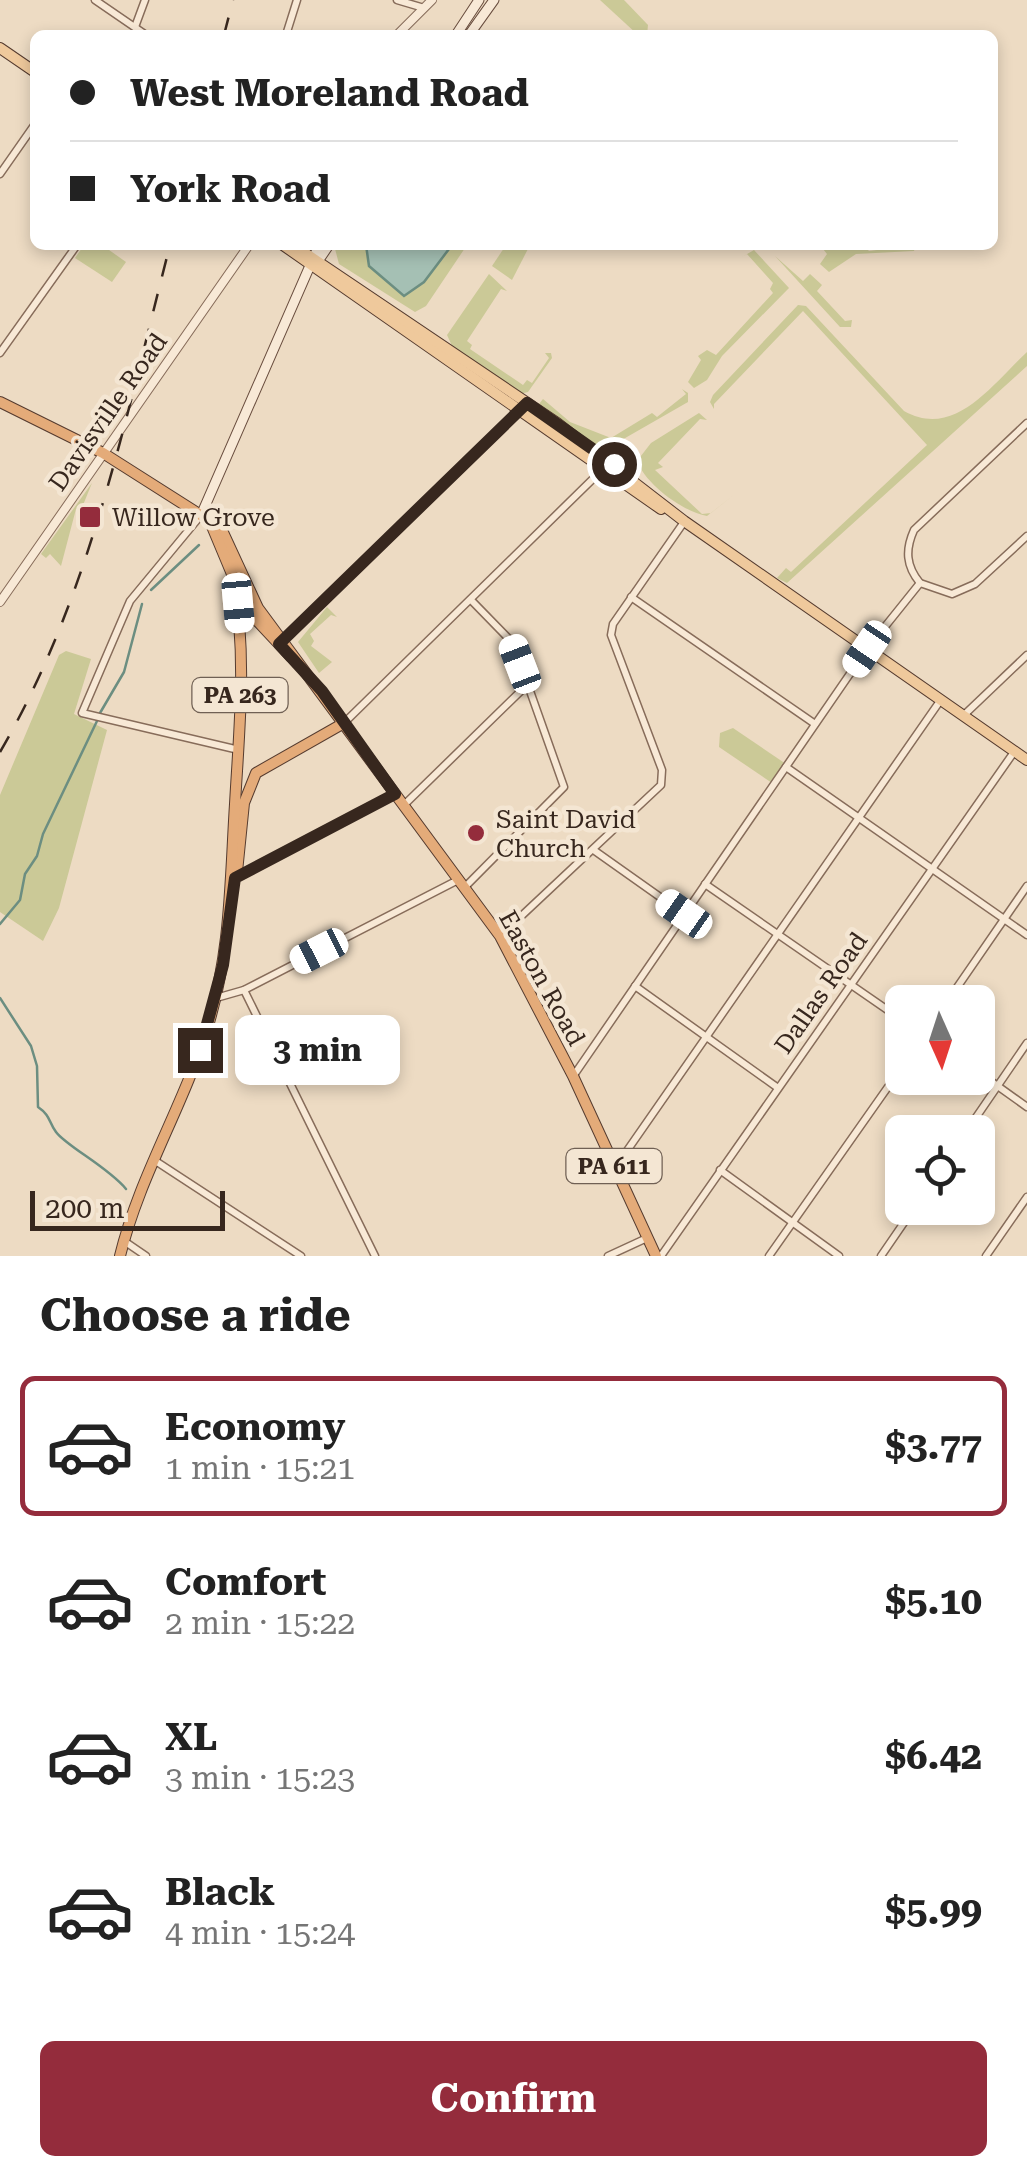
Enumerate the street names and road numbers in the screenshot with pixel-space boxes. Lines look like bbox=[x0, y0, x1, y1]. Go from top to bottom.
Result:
street label: Davisville Road bbox=[43, 328, 173, 496]
road number: PA 263 bbox=[192, 678, 288, 712]
street label: Easton Road bbox=[493, 905, 591, 1051]
street label: Dallas Road bbox=[769, 927, 873, 1059]
road number: PA 611 bbox=[566, 1149, 662, 1183]

